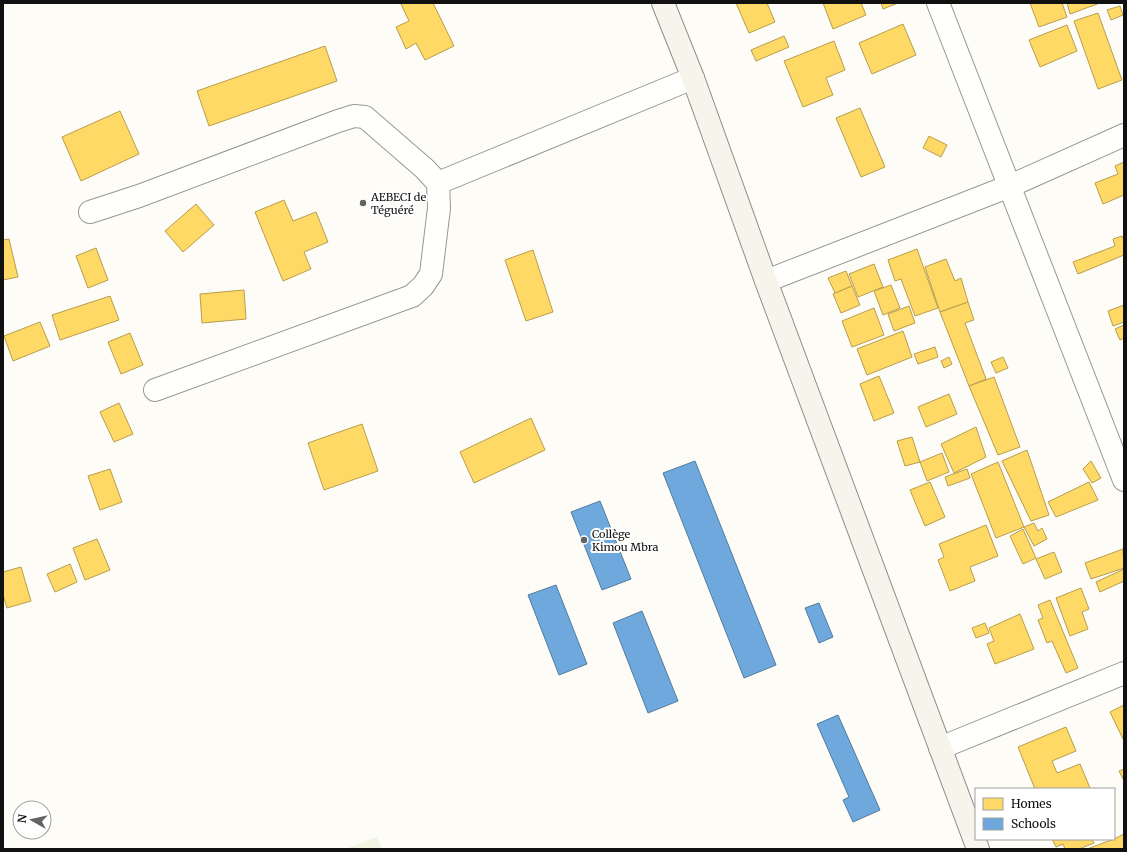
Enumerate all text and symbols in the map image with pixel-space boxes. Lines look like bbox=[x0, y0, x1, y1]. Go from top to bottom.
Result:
place label: AEBECI de Téguéré bbox=[370, 190, 427, 217]
marker: AEBECI de Téguéré bbox=[358, 198, 368, 208]
place label: Collège Kimou Mbra bbox=[592, 527, 659, 554]
marker: Collège Kimou Mbra bbox=[579, 535, 589, 545]
legend bbox=[975, 788, 1115, 840]
text: Homes bbox=[1011, 796, 1052, 811]
north arrow bbox=[12, 800, 52, 840]
text: N bbox=[15, 813, 30, 824]
text: Schools bbox=[1011, 816, 1056, 831]

